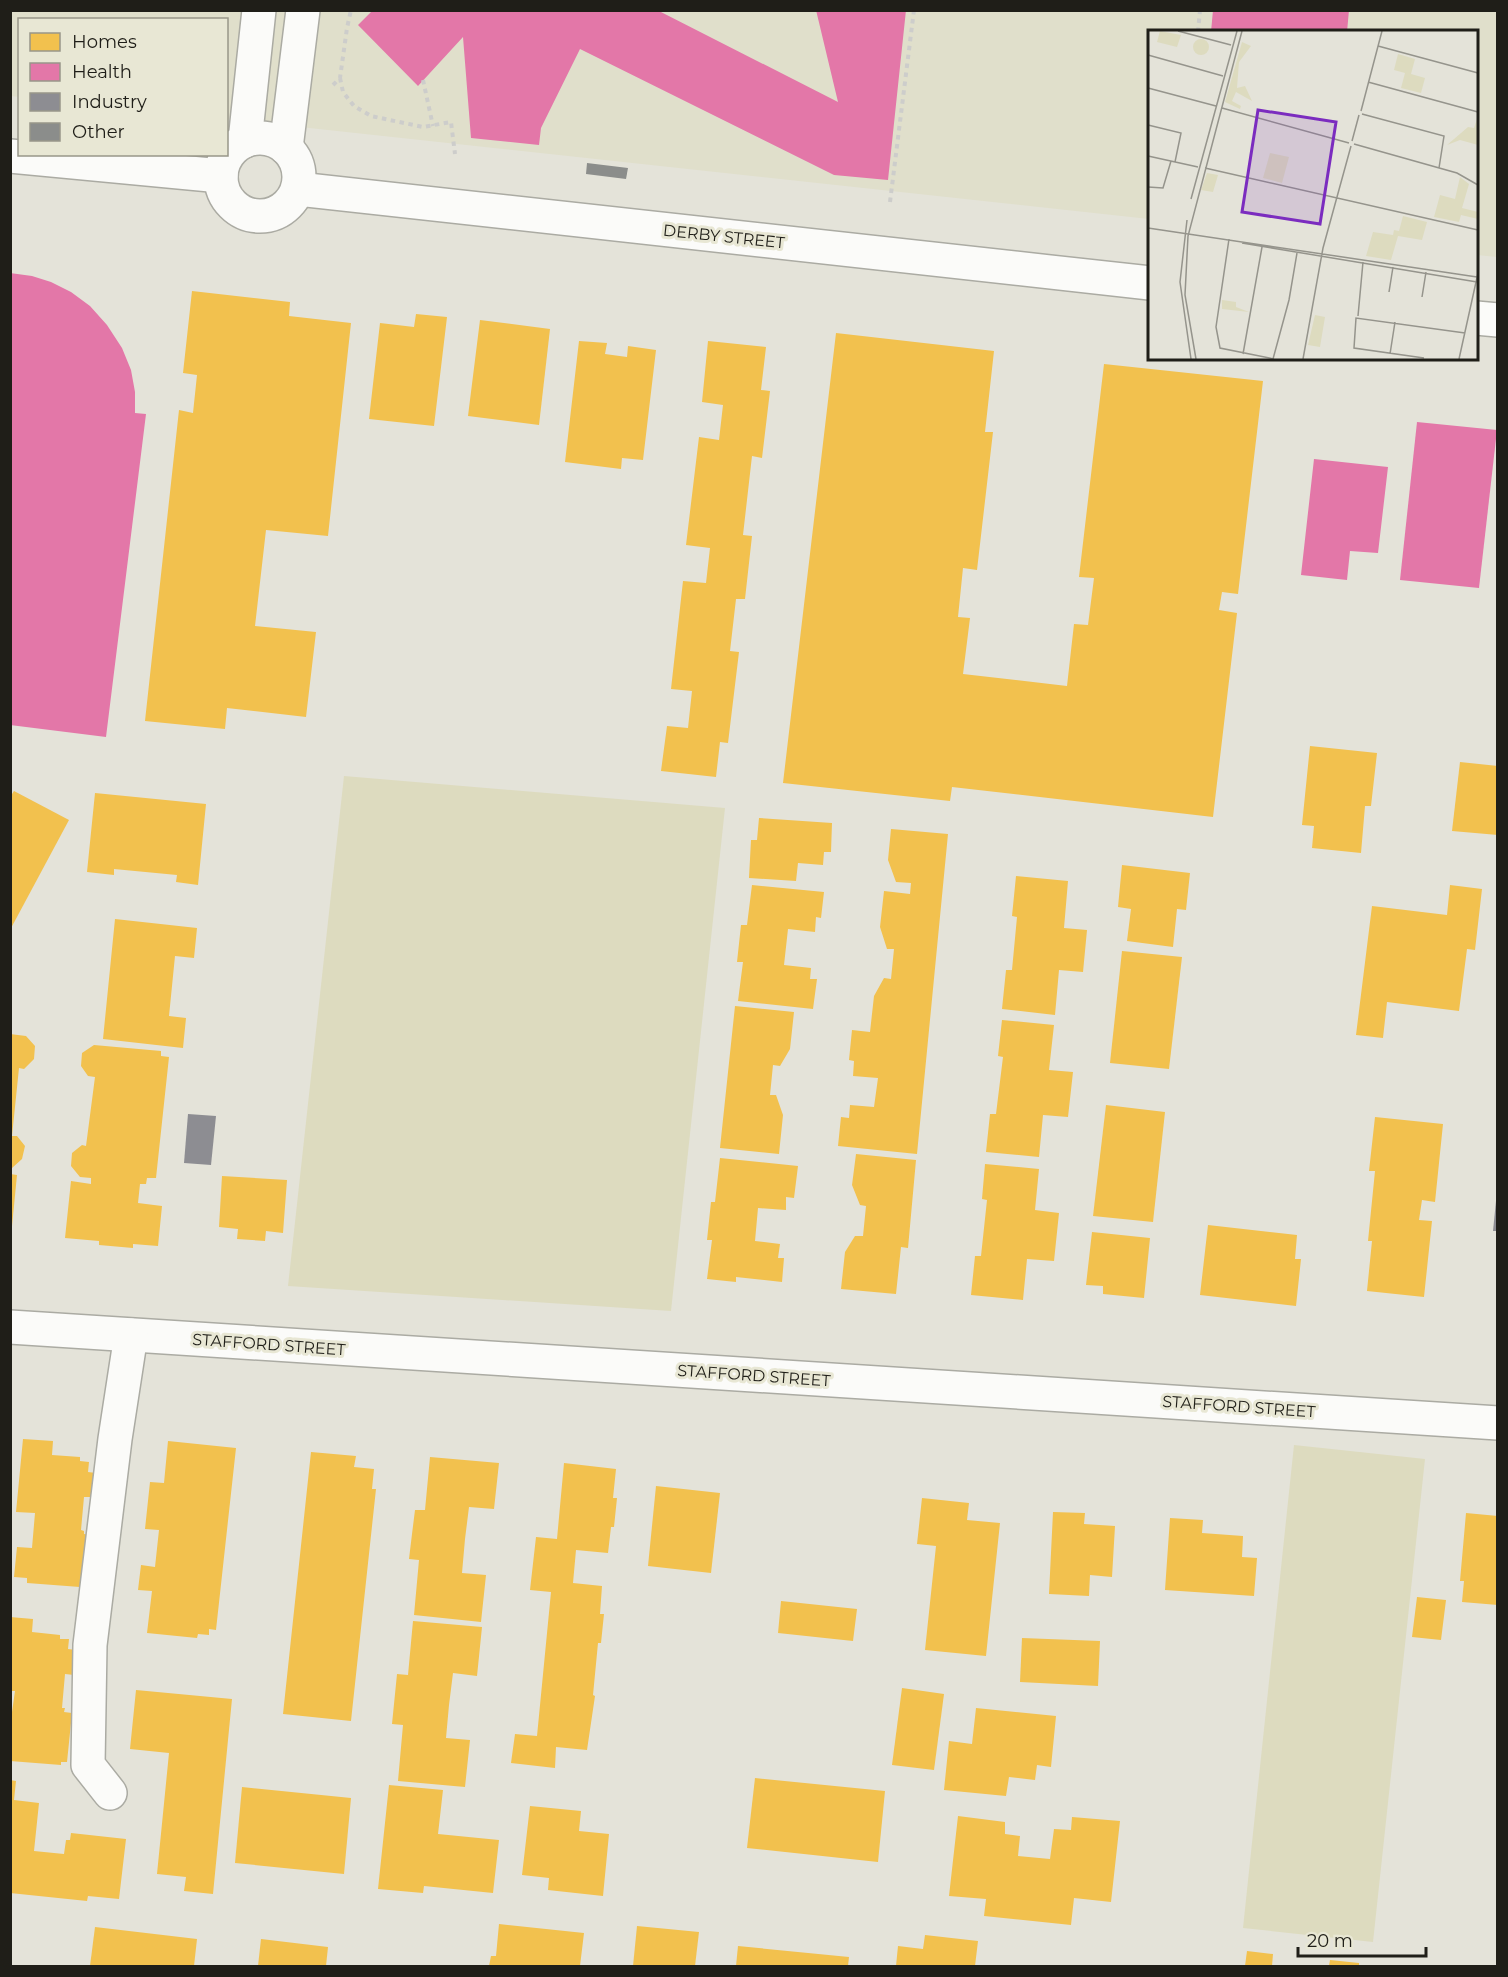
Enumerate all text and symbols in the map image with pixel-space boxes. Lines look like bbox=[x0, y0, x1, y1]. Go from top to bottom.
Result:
legend bbox=[18, 18, 228, 156]
inset map bbox=[1148, 30, 1478, 360]
text: Homes bbox=[72, 31, 137, 53]
text: Health bbox=[72, 61, 132, 83]
text: Industry bbox=[72, 91, 147, 113]
text: Other bbox=[72, 121, 125, 143]
street label: DERBY STREET bbox=[662, 221, 787, 252]
street label: STAFFORD STREET bbox=[192, 1330, 347, 1359]
street label: STAFFORD STREET bbox=[677, 1361, 832, 1390]
street label: STAFFORD STREET bbox=[1162, 1392, 1317, 1421]
scale bar bbox=[1298, 1920, 1426, 1958]
text: 20 m bbox=[1307, 1930, 1353, 1952]

